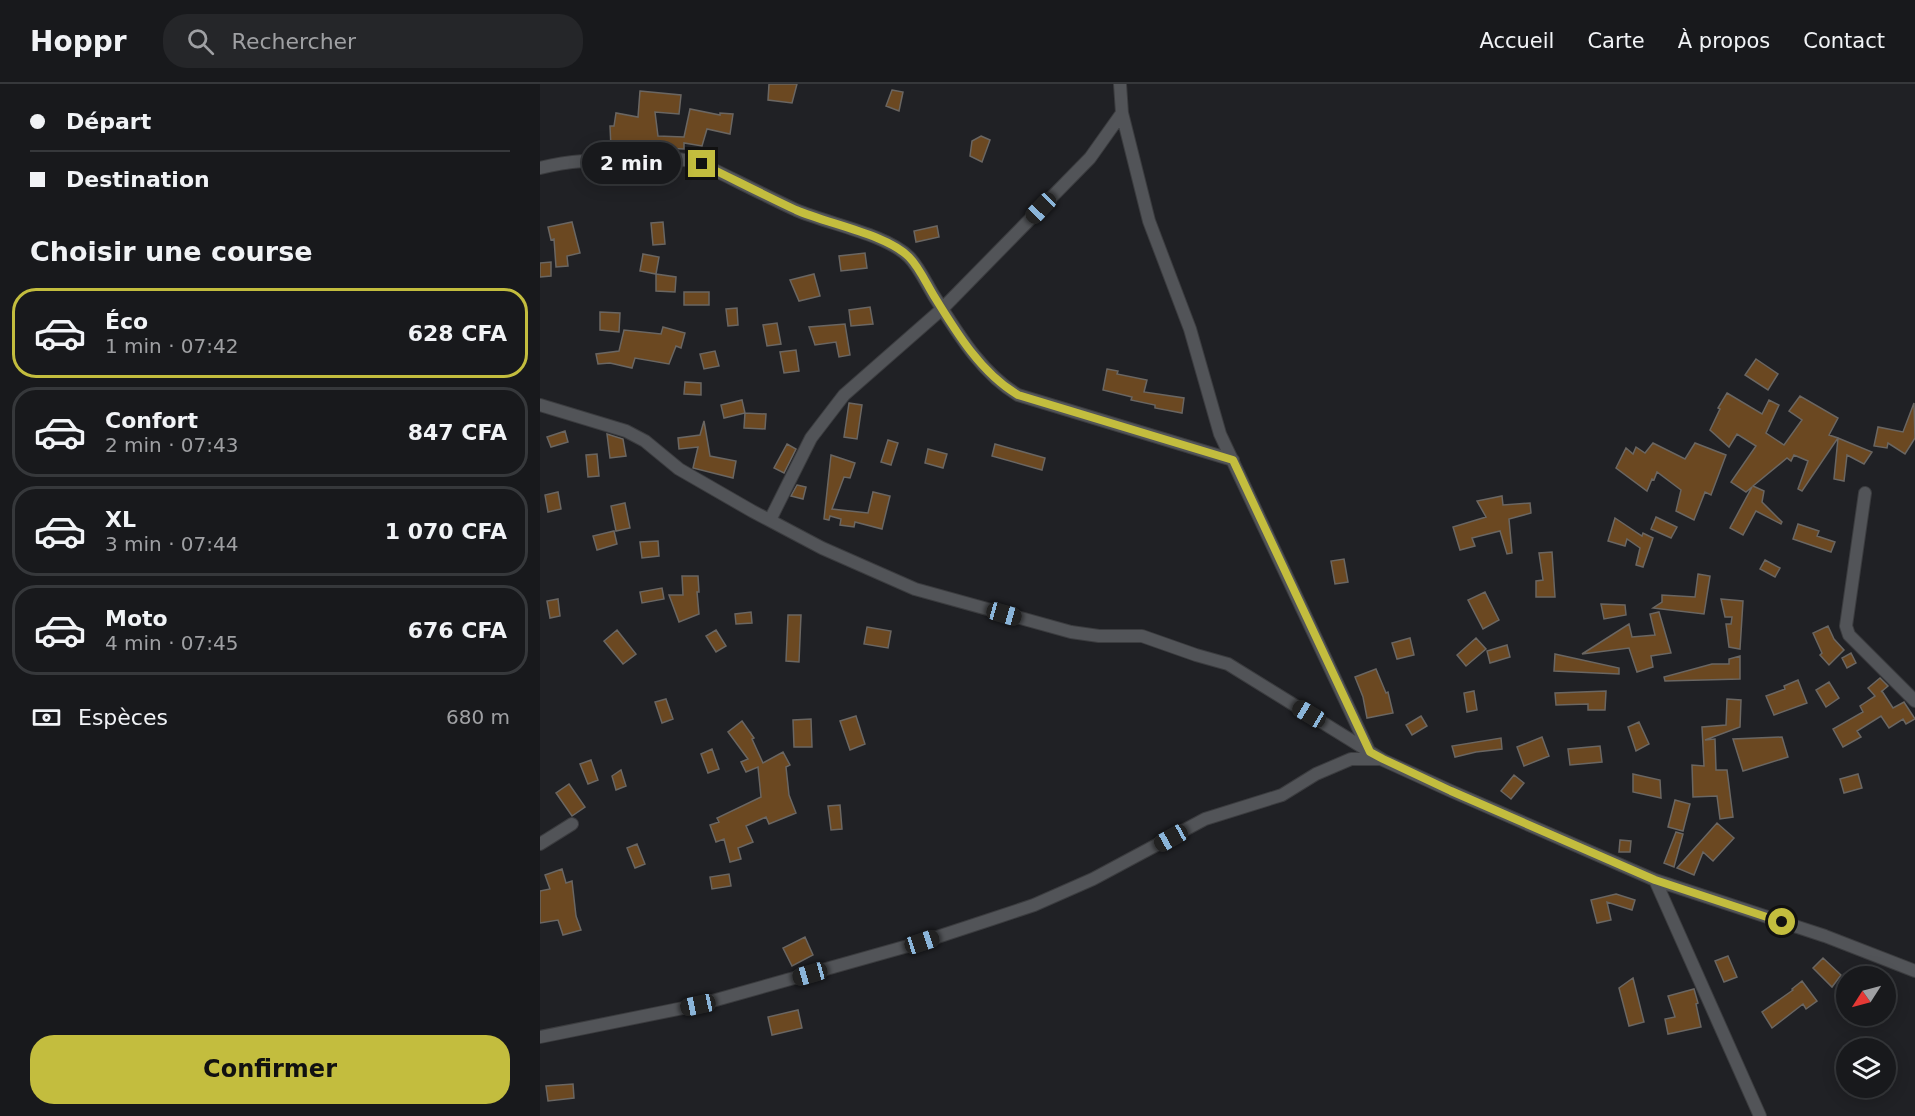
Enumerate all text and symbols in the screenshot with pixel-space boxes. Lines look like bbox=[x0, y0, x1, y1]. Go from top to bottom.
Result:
search box bbox=[163, 14, 583, 68]
text: Hoppr bbox=[30, 25, 127, 58]
icon: search bbox=[184, 25, 217, 58]
text: Rechercher bbox=[232, 29, 356, 54]
text: Accueil bbox=[1479, 29, 1554, 53]
text: Carte bbox=[1587, 29, 1645, 53]
text: À propos bbox=[1678, 29, 1770, 53]
text: Contact bbox=[1803, 29, 1885, 53]
text: Départ bbox=[66, 109, 151, 134]
callout: 2 min bbox=[582, 143, 681, 185]
route end bbox=[688, 150, 715, 177]
text: 2 min bbox=[600, 151, 663, 175]
text: Destination bbox=[66, 167, 210, 192]
car bbox=[1022, 189, 1060, 227]
text: Choisir une course bbox=[30, 236, 313, 267]
icon: car bbox=[33, 306, 87, 360]
text: Éco bbox=[105, 309, 148, 334]
text: 628 CFA bbox=[408, 321, 507, 346]
text: 1 min · 07:42 bbox=[105, 334, 239, 358]
icon: car bbox=[33, 405, 87, 459]
text: Confort bbox=[105, 408, 198, 433]
text: 847 CFA bbox=[408, 420, 507, 445]
text: 2 min · 07:43 bbox=[105, 433, 239, 457]
icon: car bbox=[33, 504, 87, 558]
text: XL bbox=[105, 507, 136, 532]
text: 1 070 CFA bbox=[385, 519, 507, 544]
text: 3 min · 07:44 bbox=[105, 532, 239, 556]
car bbox=[984, 600, 1024, 628]
icon: car bbox=[33, 603, 87, 657]
text: Moto bbox=[105, 606, 168, 631]
text: 676 CFA bbox=[408, 618, 507, 643]
text: 4 min · 07:45 bbox=[105, 631, 239, 655]
car bbox=[1289, 697, 1329, 731]
icon: cash bbox=[30, 701, 63, 734]
text: Espèces bbox=[78, 705, 168, 730]
text: 680 m bbox=[446, 705, 510, 729]
car bbox=[1151, 821, 1191, 855]
route start bbox=[1768, 908, 1795, 935]
car bbox=[902, 928, 942, 956]
car bbox=[790, 960, 830, 988]
north arrow bbox=[1836, 966, 1896, 1026]
map controls bbox=[1836, 966, 1896, 1098]
car bbox=[679, 992, 717, 1018]
button: Confirmer bbox=[30, 1035, 510, 1104]
button: layers bbox=[1836, 1038, 1896, 1098]

